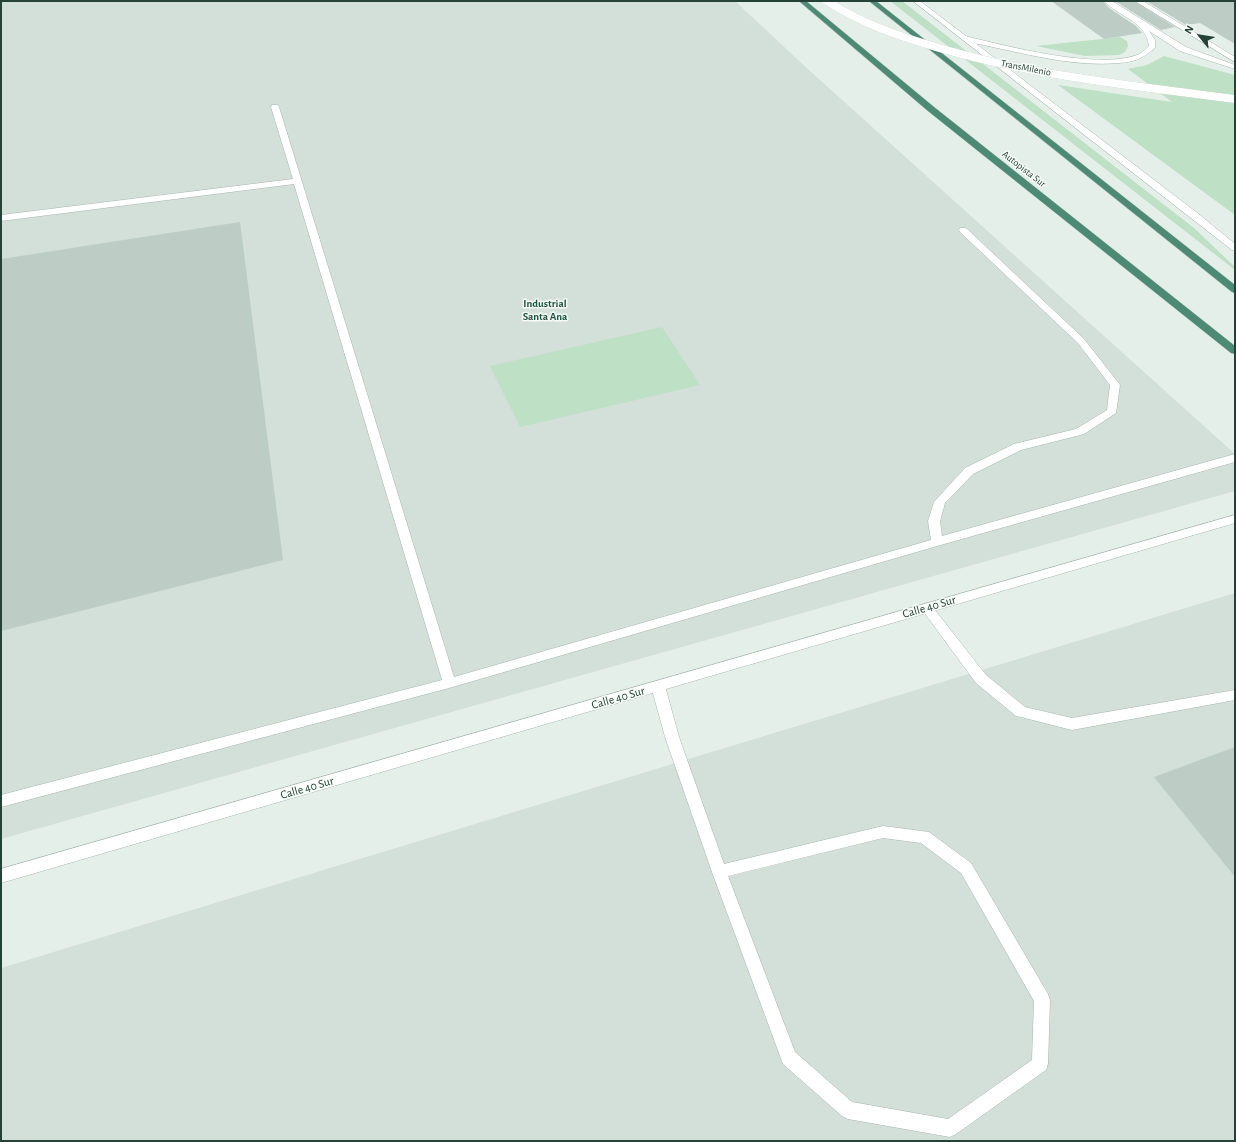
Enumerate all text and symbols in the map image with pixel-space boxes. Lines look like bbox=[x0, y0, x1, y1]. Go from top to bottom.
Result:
north arrow bbox=[1180, 16, 1220, 56]
text: N bbox=[1182, 24, 1196, 36]
street label: TransMilenio bbox=[1000, 57, 1052, 79]
street label: Autopista Sur bbox=[1000, 148, 1048, 190]
district label: Industrial Santa Ana bbox=[523, 297, 567, 323]
street label: Calle 40 Sur bbox=[901, 593, 957, 621]
street label: Calle 40 Sur bbox=[590, 684, 646, 712]
street label: Calle 40 Sur bbox=[279, 774, 335, 802]

